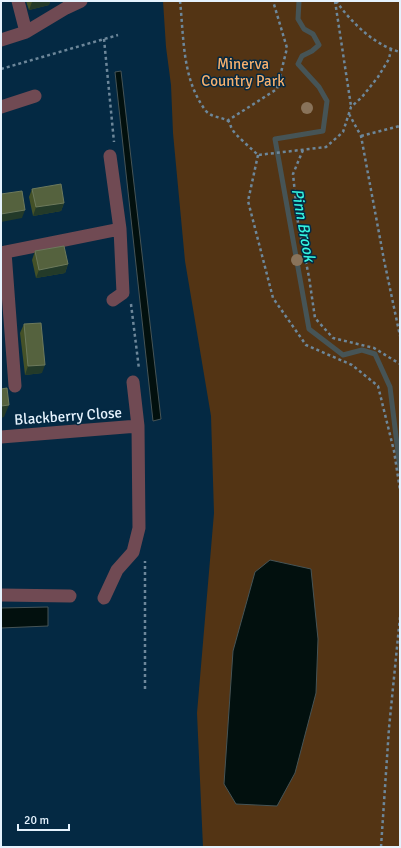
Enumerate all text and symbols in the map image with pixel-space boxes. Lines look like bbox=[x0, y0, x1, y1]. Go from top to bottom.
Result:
park label: Minerva Country Park bbox=[201, 55, 285, 90]
water label: Pinn Brook bbox=[287, 187, 320, 265]
street label: Blackberry Close bbox=[14, 403, 122, 429]
scale bar bbox=[18, 806, 69, 832]
text: 20 m bbox=[24, 813, 49, 828]

